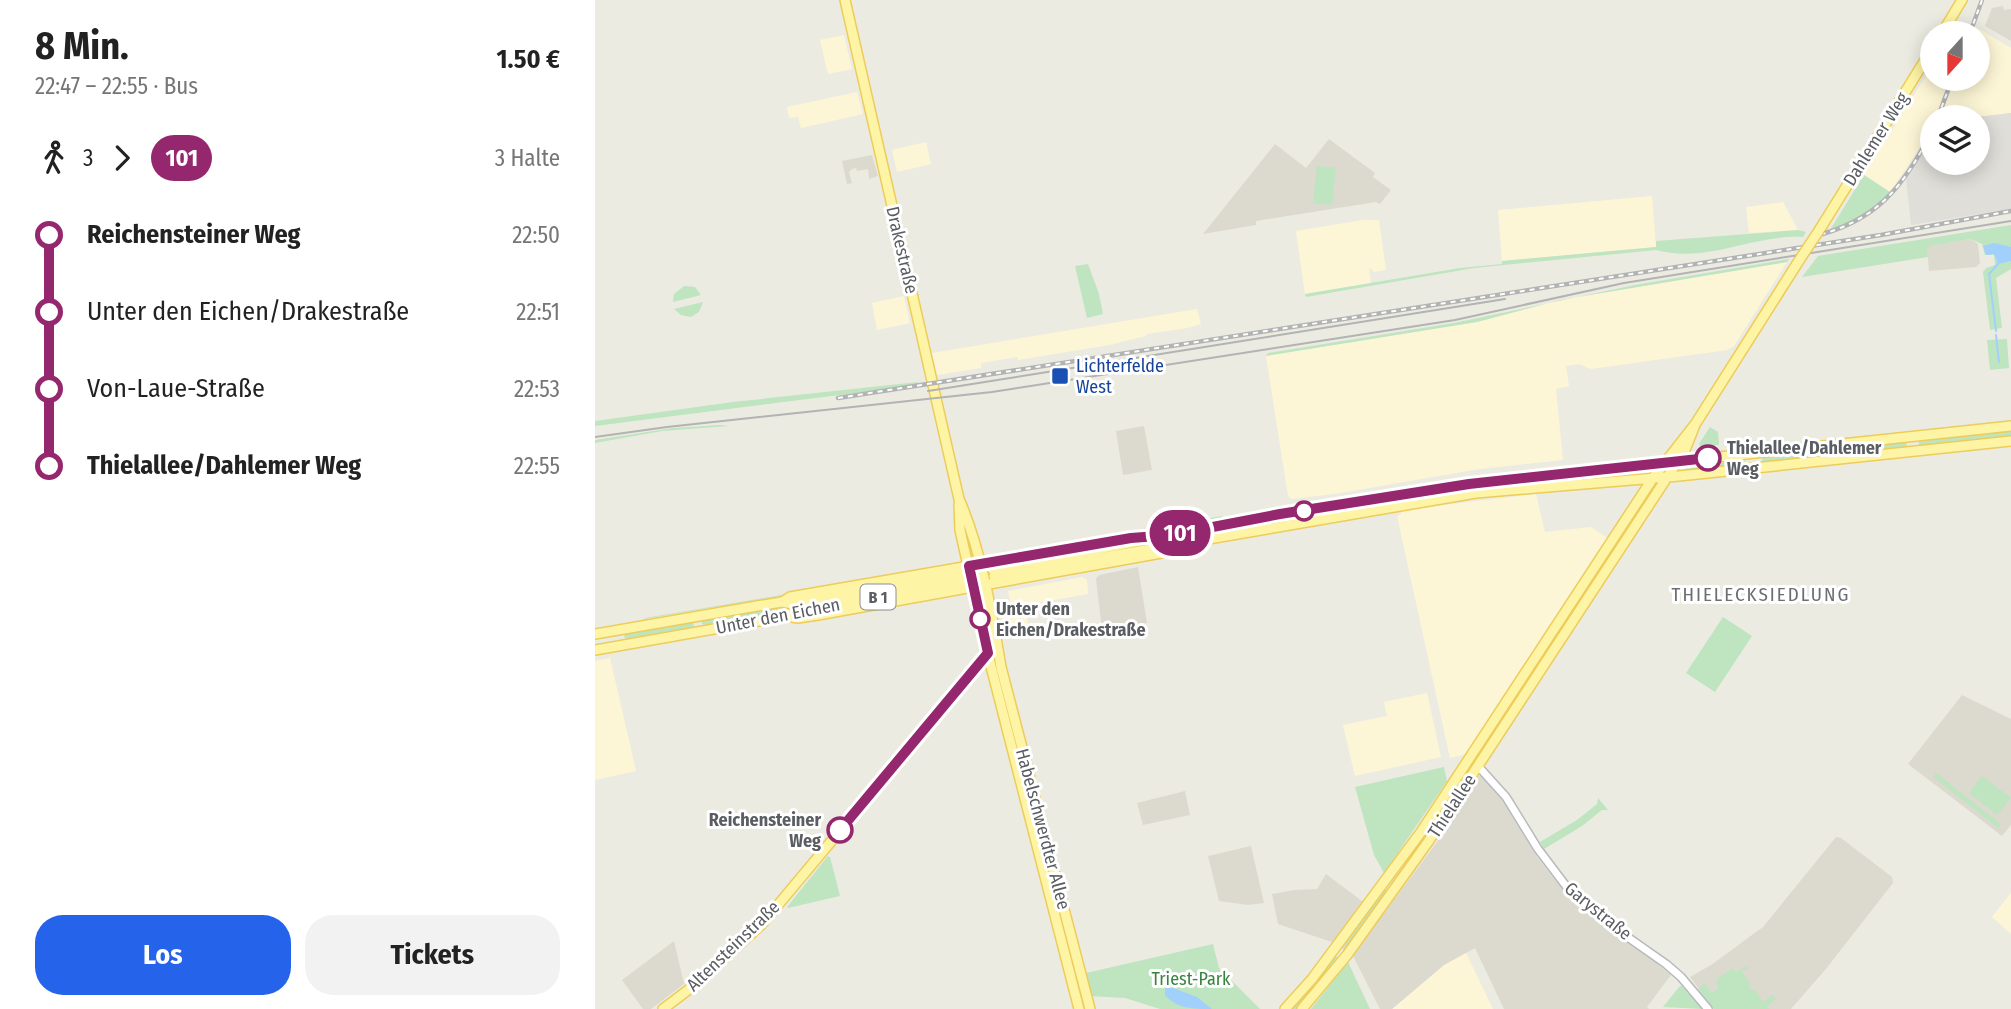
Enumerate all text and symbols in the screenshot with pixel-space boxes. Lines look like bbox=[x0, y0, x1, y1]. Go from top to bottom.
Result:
north arrow bbox=[1920, 21, 1990, 91]
map controls bbox=[1920, 21, 1990, 175]
text: 8 Min. bbox=[35, 23, 129, 69]
text: 1.50 € bbox=[496, 44, 560, 75]
text: 22:47 – 22:55 · Bus bbox=[35, 72, 198, 100]
street label: Dahlemer Weg bbox=[1839, 88, 1914, 190]
button: layers bbox=[1920, 105, 1990, 175]
icon: walk bbox=[35, 139, 73, 177]
icon: forward bbox=[103, 139, 141, 177]
text: 3 bbox=[83, 144, 93, 172]
text: 101 bbox=[165, 144, 198, 172]
text: 3 Halte bbox=[495, 144, 560, 172]
street label: Drakestraße bbox=[881, 204, 923, 296]
text: Reichensteiner Weg bbox=[87, 219, 301, 250]
text: 22:50 bbox=[512, 221, 560, 249]
text: Unter den Eichen/Drakestraße bbox=[87, 296, 409, 327]
text: 22:51 bbox=[516, 298, 560, 326]
place label: Lichterfelde West bbox=[1076, 355, 1164, 398]
marker: Lichterfelde West bbox=[1050, 366, 1070, 386]
text: Von-Laue-Straße bbox=[87, 373, 265, 404]
text: 22:53 bbox=[514, 375, 560, 403]
place label: Thielallee/Dahlemer Weg bbox=[1727, 437, 1882, 480]
marker: Thielallee/Dahlemer Weg bbox=[1695, 445, 1721, 471]
text: Thielallee/Dahlemer Weg bbox=[87, 450, 361, 481]
text: 22:55 bbox=[514, 452, 560, 480]
unlabelled marker bbox=[1294, 501, 1314, 521]
line badge: 101 bbox=[1140, 510, 1220, 556]
text: 101 bbox=[1164, 519, 1196, 547]
district label: THIELECKSIEDLUNG bbox=[1672, 583, 1850, 606]
road number: B 1 bbox=[861, 584, 895, 610]
street label: Unter den Eichen bbox=[714, 593, 842, 639]
place label: Unter den Eichen/Drakestraße bbox=[996, 598, 1146, 641]
marker: Unter den Eichen/Drakestraße bbox=[970, 609, 990, 629]
street label: Habelschwerdter Allee bbox=[1011, 746, 1075, 912]
street label: Thielallee bbox=[1423, 770, 1481, 842]
place label: Reichensteiner Weg bbox=[709, 809, 821, 852]
marker: Reichensteiner Weg bbox=[827, 817, 853, 843]
street label: Garystraße bbox=[1560, 877, 1636, 945]
street label: Altensteinstraße bbox=[682, 896, 784, 996]
button: Los bbox=[35, 915, 291, 995]
button: Tickets bbox=[305, 915, 560, 995]
park label: Triest-Park bbox=[1152, 968, 1231, 990]

